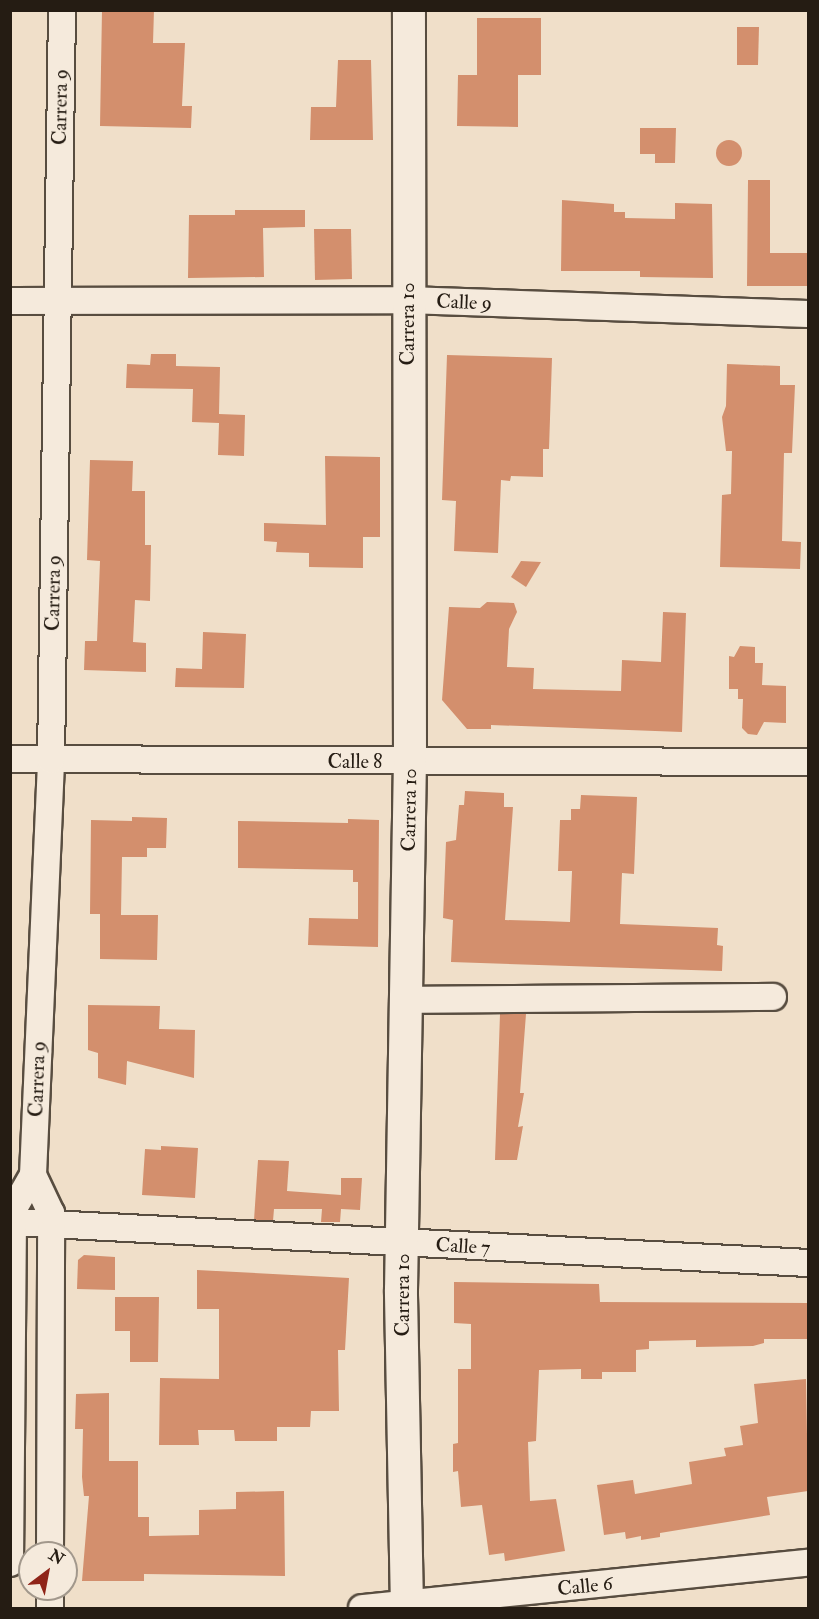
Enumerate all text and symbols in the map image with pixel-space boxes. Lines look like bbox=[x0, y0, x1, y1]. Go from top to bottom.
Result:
street label: Carrera 9 bbox=[47, 69, 73, 145]
street label: Carrera 10 bbox=[395, 282, 419, 366]
street label: Calle 9 bbox=[436, 289, 492, 315]
street label: Carrera 9 bbox=[40, 555, 66, 631]
street label: Calle 8 bbox=[328, 749, 382, 773]
street label: Carrera 10 bbox=[396, 768, 422, 852]
street label: Carrera 9 bbox=[24, 1041, 50, 1117]
street label: Calle 7 bbox=[435, 1233, 491, 1259]
street label: Carrera 10 bbox=[390, 1253, 414, 1337]
north arrow bbox=[18, 1541, 78, 1601]
text: N bbox=[45, 1545, 68, 1570]
street label: Calle 6 bbox=[556, 1571, 614, 1601]

